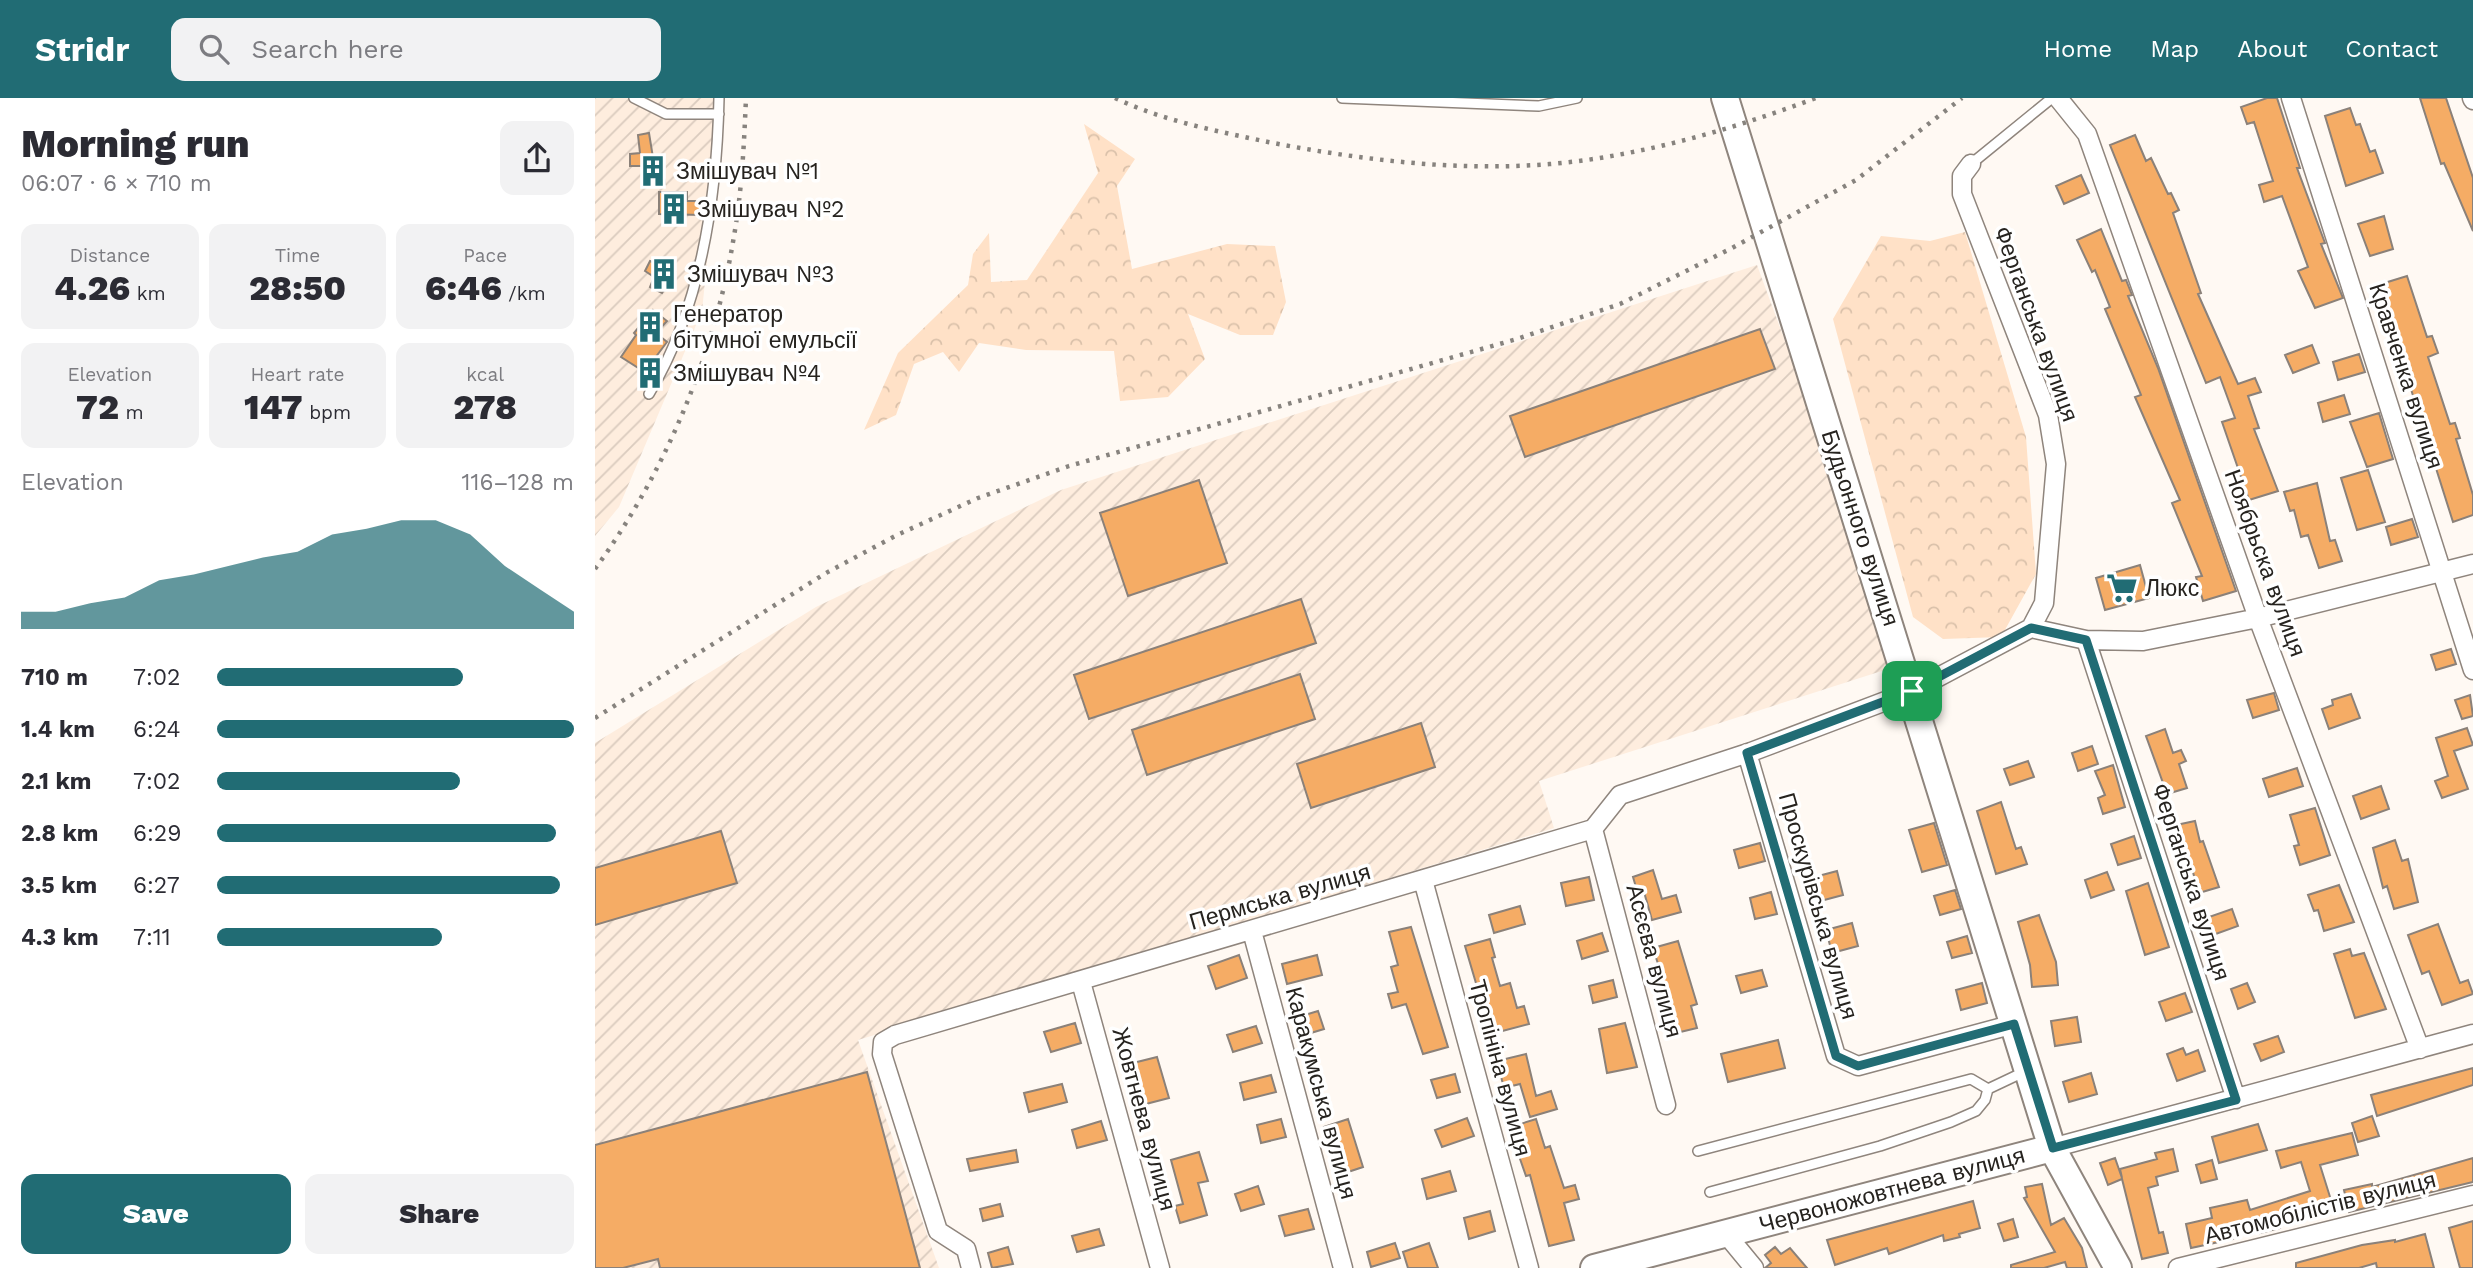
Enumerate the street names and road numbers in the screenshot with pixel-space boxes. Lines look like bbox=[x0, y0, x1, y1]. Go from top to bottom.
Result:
street label: Ферганська вулиця bbox=[1988, 223, 2084, 425]
street label: Кравченка вулиця bbox=[2363, 280, 2449, 472]
street label: Будьонного вулиця bbox=[1816, 426, 1904, 630]
street label: Ноябрьска вулиця bbox=[2219, 466, 2311, 660]
street label: Ферганська вулиця bbox=[2146, 780, 2236, 984]
street label: Проскурівська вулиця bbox=[1773, 790, 1863, 1022]
street label: Пермська вулиця bbox=[1186, 858, 1374, 936]
street label: Асєєва вулиця bbox=[1621, 881, 1687, 1041]
street label: Тропініна вулиця bbox=[1463, 977, 1537, 1159]
street label: Каракумська вулиця bbox=[1280, 984, 1362, 1202]
street label: Жовтнева вулиця bbox=[1107, 1024, 1181, 1214]
street label: Червоножовтнева вулиця bbox=[1756, 1141, 2028, 1239]
street label: Автомобілістів вулиця bbox=[2202, 1166, 2438, 1250]

